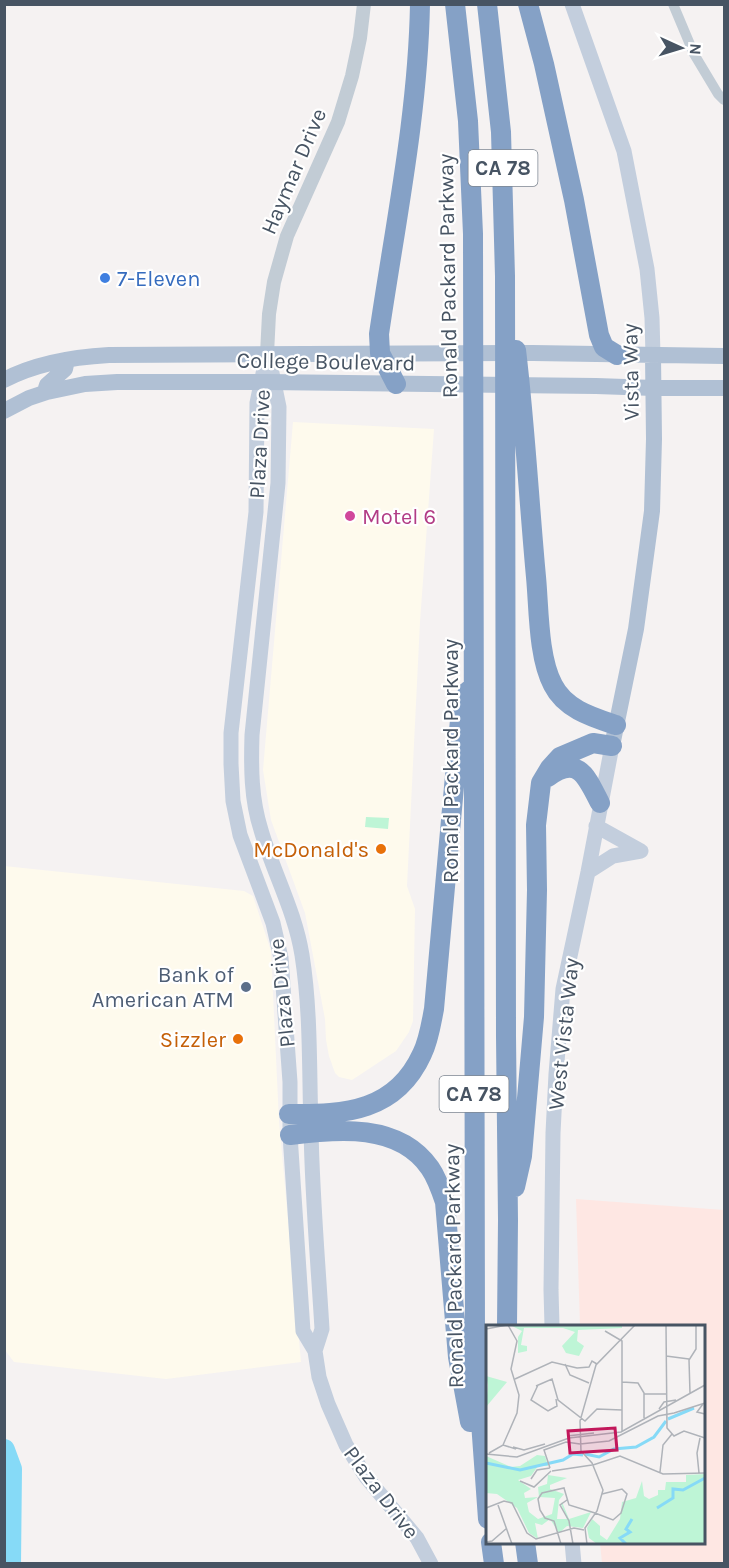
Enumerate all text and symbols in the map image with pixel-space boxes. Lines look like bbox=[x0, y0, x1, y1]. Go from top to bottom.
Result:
north arrow bbox=[651, 18, 711, 78]
text: N bbox=[686, 43, 705, 55]
street label: Haymar Drive bbox=[256, 104, 332, 238]
road number: CA 78 bbox=[468, 150, 538, 186]
street label: Ronald Packard Parkway bbox=[433, 153, 463, 398]
place label: 7-Eleven bbox=[117, 266, 200, 292]
marker: 7-Eleven bbox=[98, 271, 112, 285]
street label: Vista Way bbox=[617, 323, 645, 421]
street label: College Boulevard bbox=[236, 347, 416, 377]
street label: Plaza Drive bbox=[244, 389, 276, 499]
place label: Motel 6 bbox=[362, 504, 436, 530]
marker: Motel 6 bbox=[343, 509, 357, 523]
street label: Ronald Packard Parkway bbox=[438, 639, 464, 883]
place label: McDonald's bbox=[253, 837, 369, 863]
marker: McDonald's bbox=[374, 842, 388, 856]
street label: Plaza Drive bbox=[263, 937, 301, 1049]
street label: West Vista Way bbox=[543, 957, 585, 1111]
place label: Bank of American ATM bbox=[92, 962, 234, 1013]
marker: Bank of American ATM bbox=[239, 980, 253, 994]
place label: Sizzler bbox=[160, 1027, 226, 1053]
marker: Sizzler bbox=[231, 1032, 245, 1046]
road number: CA 78 bbox=[440, 1076, 508, 1112]
street label: Ronald Packard Parkway bbox=[439, 1143, 469, 1388]
inset map bbox=[486, 1325, 705, 1544]
street label: Plaza Drive bbox=[338, 1441, 425, 1544]

